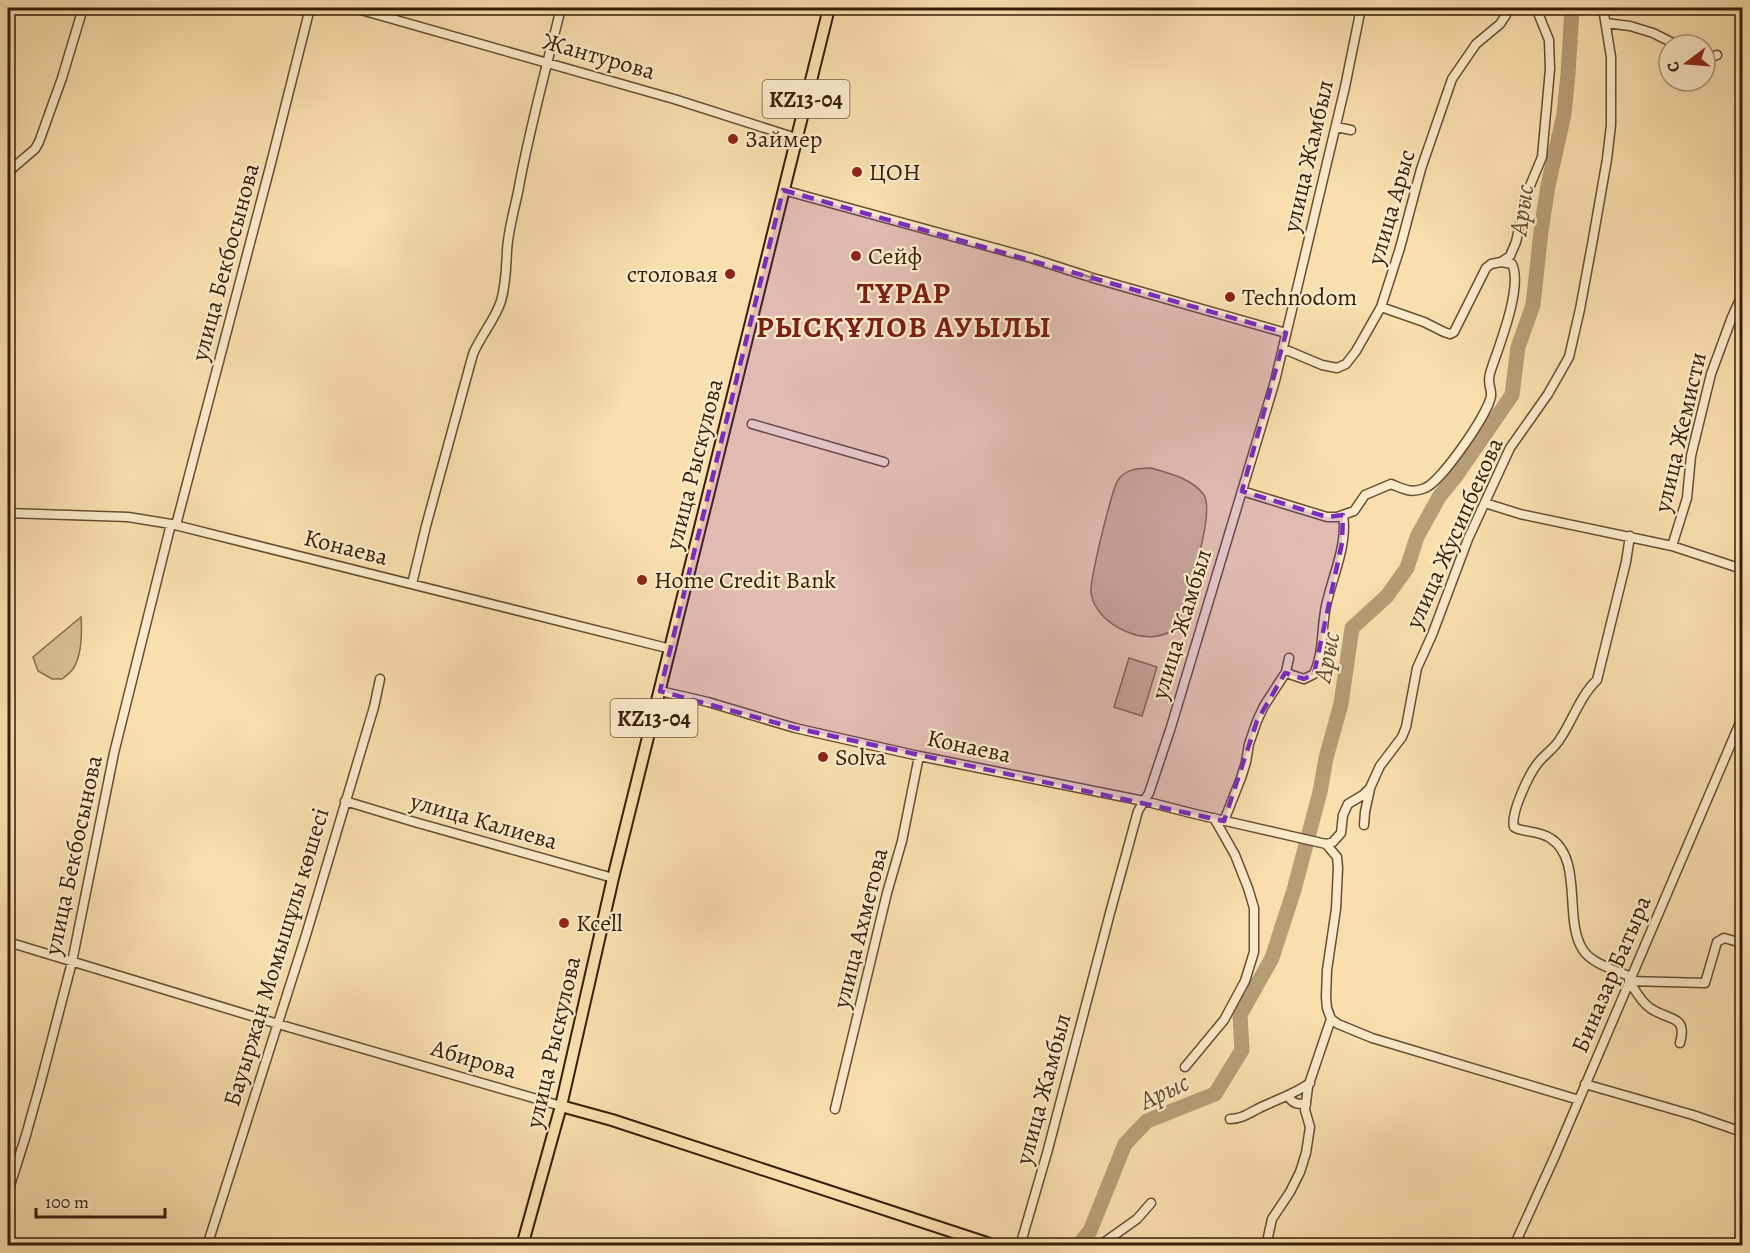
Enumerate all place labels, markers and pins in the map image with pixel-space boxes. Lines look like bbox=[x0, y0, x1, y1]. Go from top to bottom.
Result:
place label: Займер bbox=[745, 123, 822, 155]
marker: Займер bbox=[726, 132, 740, 146]
place label: ЦОН bbox=[869, 156, 921, 188]
marker: ЦОН bbox=[850, 165, 864, 179]
place label: Сейф bbox=[868, 240, 922, 272]
marker: Сейф bbox=[849, 249, 863, 263]
place label: столовая bbox=[627, 258, 718, 290]
marker: столовая bbox=[723, 267, 737, 281]
place label: Technodom bbox=[1242, 281, 1357, 313]
marker: Technodom bbox=[1223, 290, 1237, 304]
place label: Home Credit Bank bbox=[654, 564, 836, 596]
marker: Home Credit Bank bbox=[635, 573, 649, 587]
place label: Solva bbox=[835, 741, 887, 773]
marker: Solva bbox=[816, 750, 830, 764]
place label: Kcell bbox=[576, 907, 623, 939]
marker: Kcell bbox=[557, 916, 571, 930]

